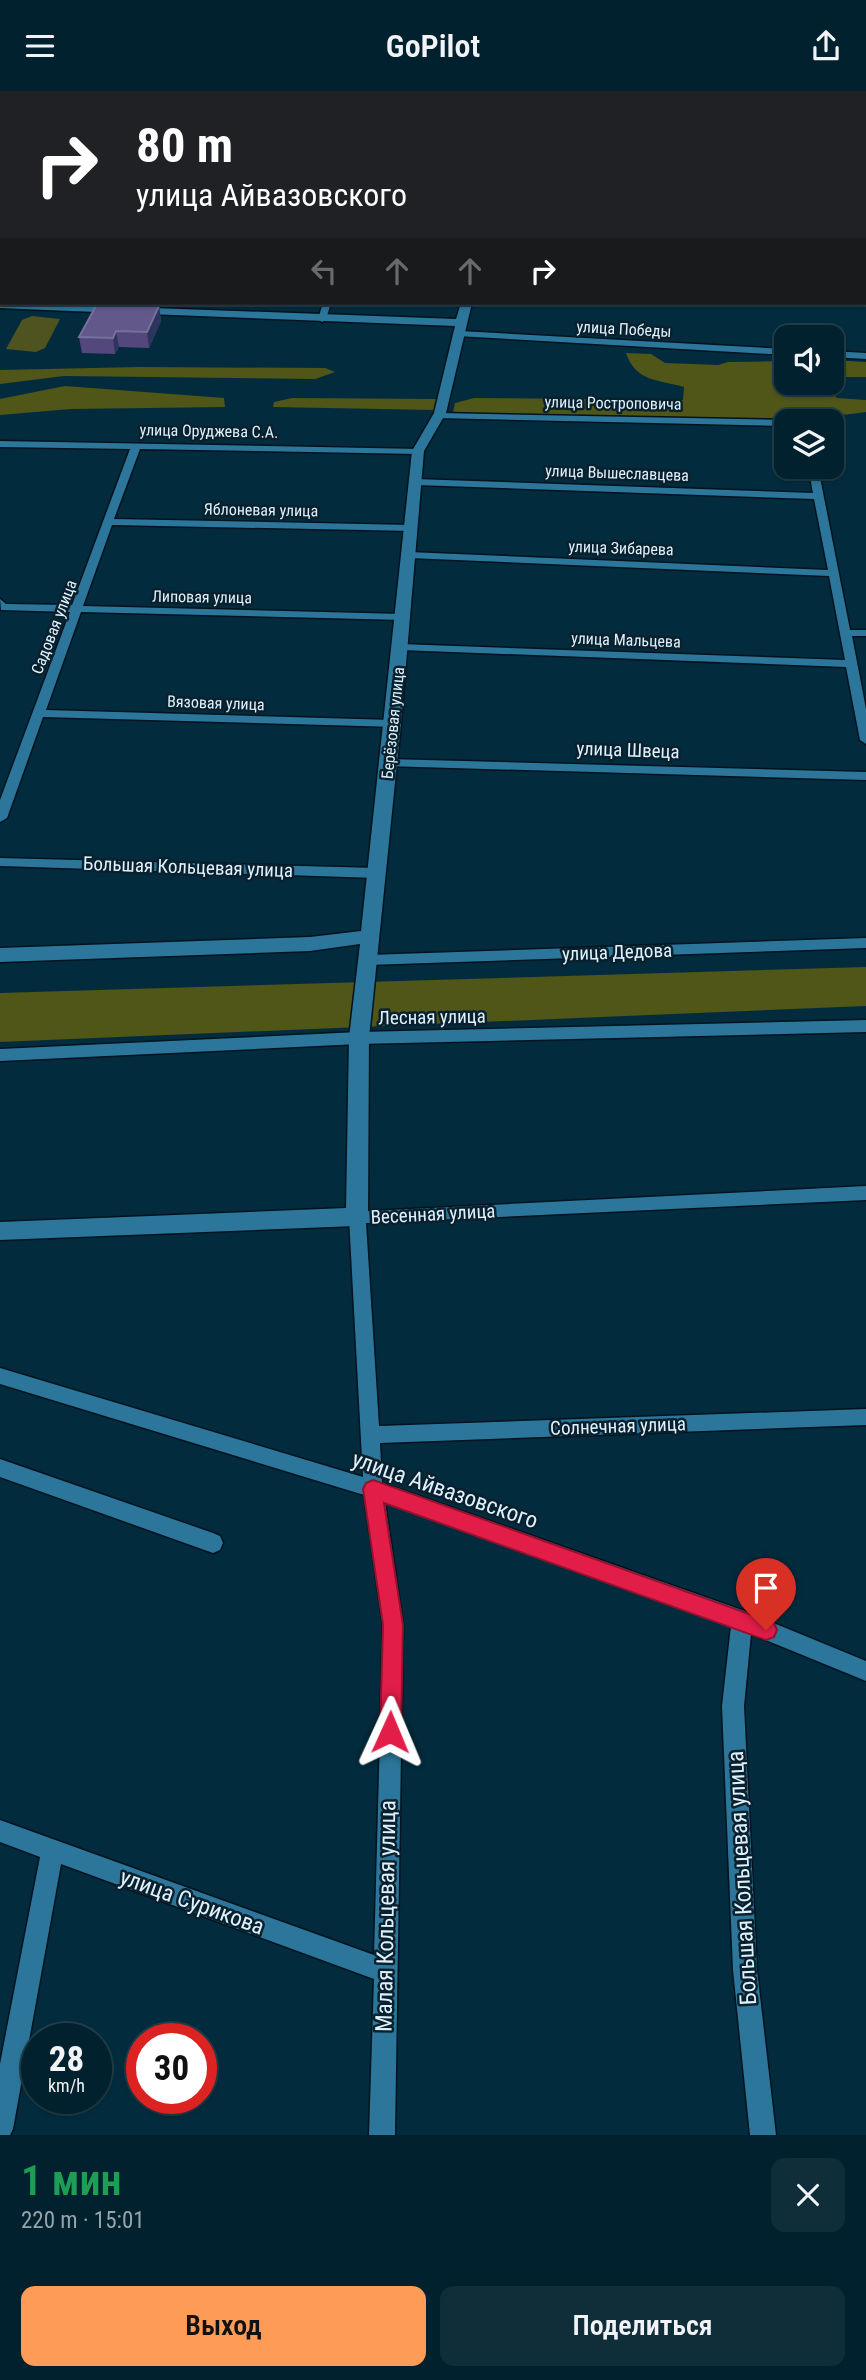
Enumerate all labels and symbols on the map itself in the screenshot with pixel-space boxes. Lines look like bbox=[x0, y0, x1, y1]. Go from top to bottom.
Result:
street label: улица Победы bbox=[576, 317, 672, 341]
street label: улица Ростроповича bbox=[544, 392, 682, 414]
street label: улица Оруджева С.А. bbox=[140, 420, 278, 442]
street label: улица Вышеславцева bbox=[545, 461, 689, 485]
street label: Яблоневая улица bbox=[204, 500, 318, 520]
street label: улица Зибарева bbox=[568, 537, 674, 559]
street label: Садовая улица bbox=[27, 577, 81, 677]
street label: Липовая улица bbox=[152, 587, 252, 607]
street label: улица Мальцева bbox=[571, 629, 681, 651]
street label: Берёзовая улица bbox=[378, 666, 408, 780]
street label: Вязовая улица bbox=[167, 692, 265, 714]
street label: улица Швеца bbox=[576, 737, 680, 763]
street label: Большая Кольцевая улица bbox=[83, 852, 293, 882]
street label: улица Дедова bbox=[562, 939, 672, 965]
street label: Лесная улица bbox=[378, 1005, 486, 1029]
street label: Весенная улица bbox=[370, 1199, 496, 1229]
street label: Солнечная улица bbox=[550, 1412, 686, 1440]
street label: улица Айвазовского bbox=[349, 1446, 541, 1534]
pin bbox=[736, 1558, 796, 1630]
position arrow bbox=[353, 1695, 427, 1769]
street label: Большая Кольцевая улица bbox=[722, 1750, 762, 2006]
street label: Малая Кольцевая улица bbox=[370, 1800, 402, 2032]
street label: улица Сурикова bbox=[116, 1863, 268, 1941]
speed limit sign: 30 bbox=[126, 2023, 217, 2114]

